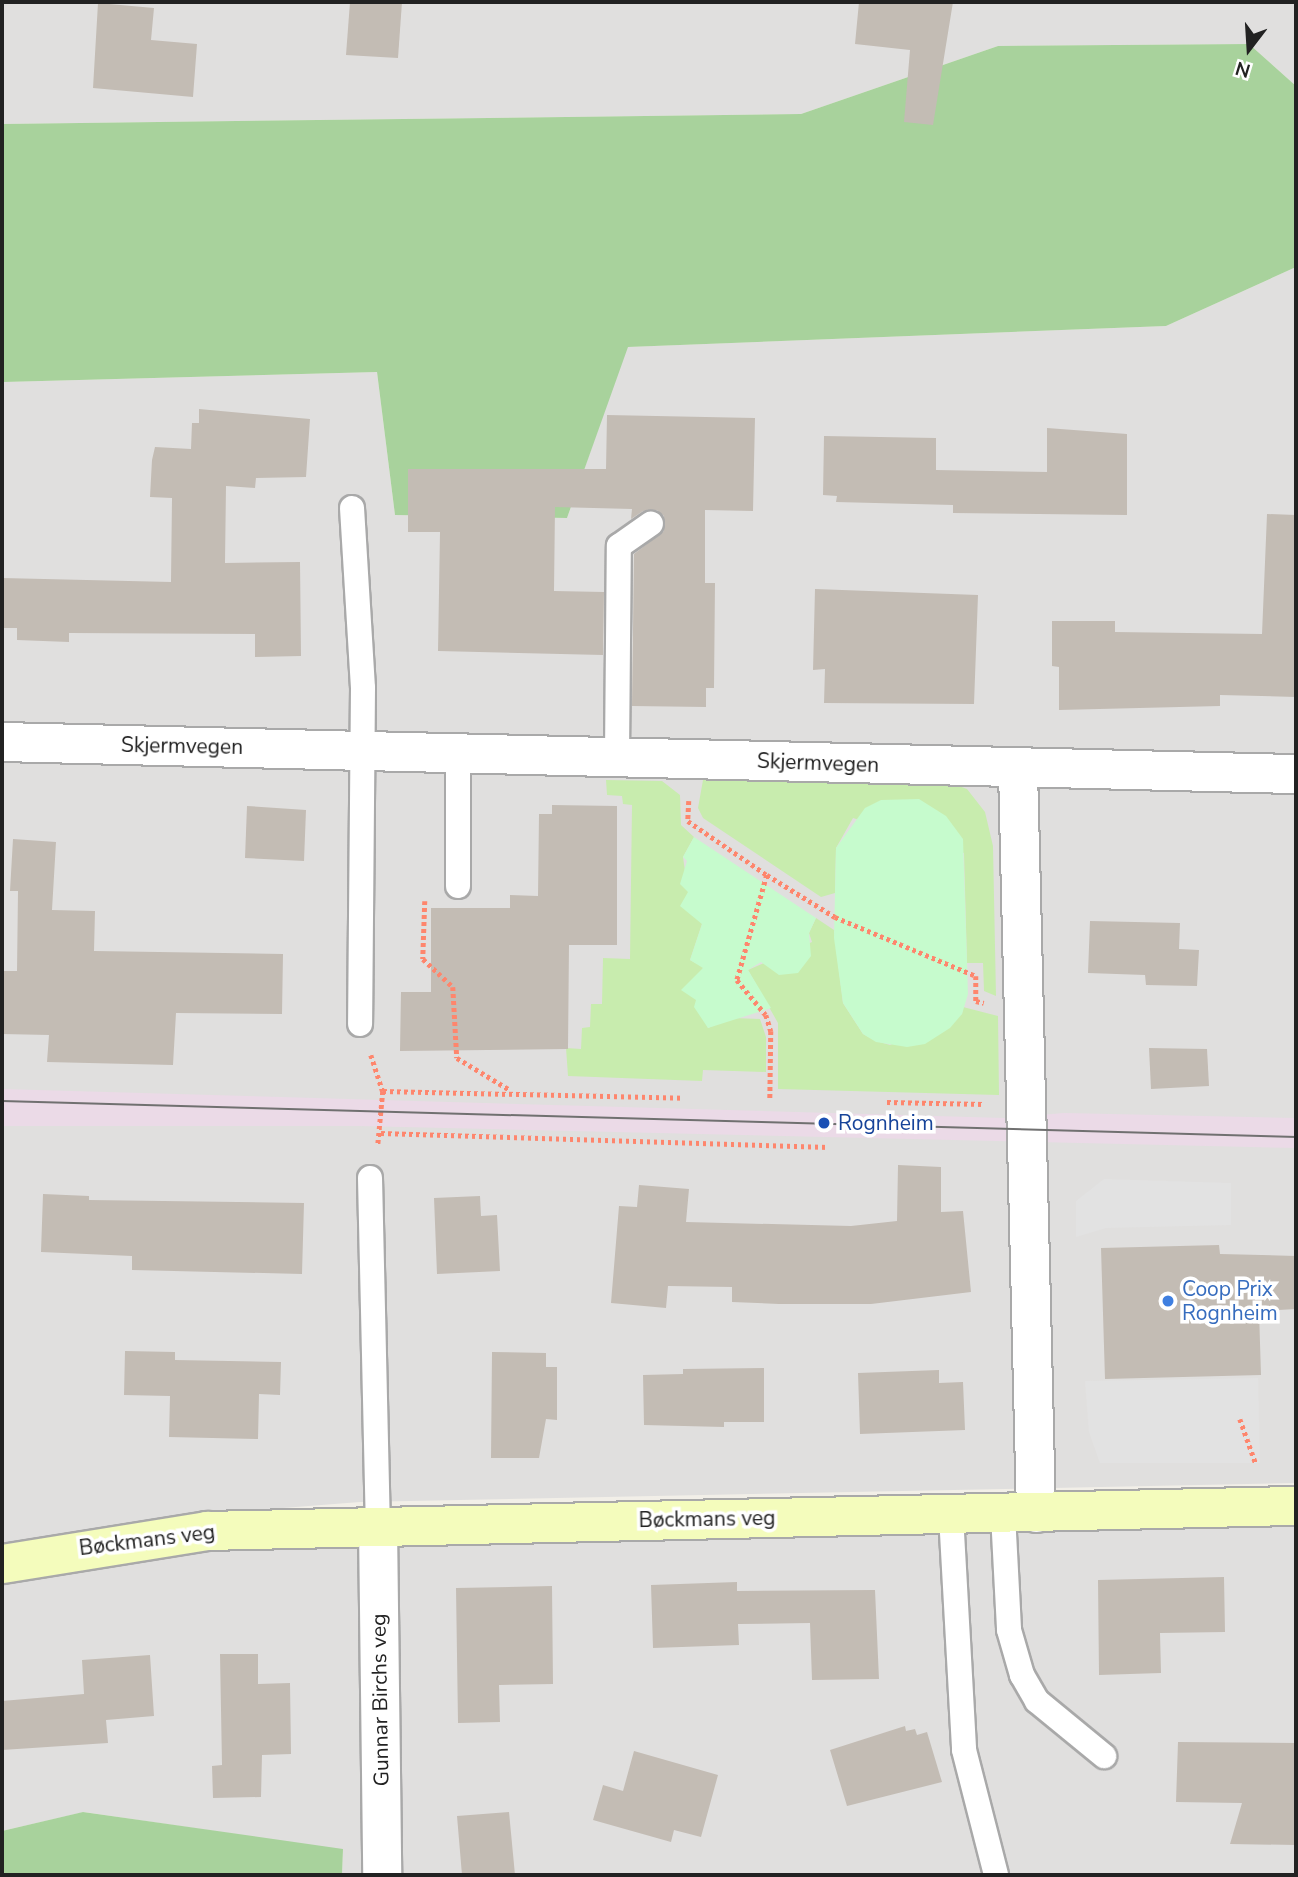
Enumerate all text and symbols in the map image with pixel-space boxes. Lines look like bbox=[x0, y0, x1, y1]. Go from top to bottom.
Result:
north arrow bbox=[1214, 14, 1284, 84]
text: N bbox=[1232, 55, 1253, 84]
street label: Skjermvegen bbox=[121, 732, 243, 760]
street label: Skjermvegen bbox=[757, 748, 879, 778]
place label: Rognheim bbox=[838, 1110, 934, 1136]
marker: Rognheim bbox=[816, 1115, 832, 1131]
place label: Coop Prix Rognheim bbox=[1182, 1276, 1278, 1326]
marker: Coop Prix Rognheim bbox=[1160, 1293, 1176, 1309]
street label: Bøckmans veg bbox=[638, 1505, 776, 1533]
street label: Bøckmans veg bbox=[78, 1519, 216, 1561]
street label: Gunnar Birchs veg bbox=[366, 1613, 394, 1787]

